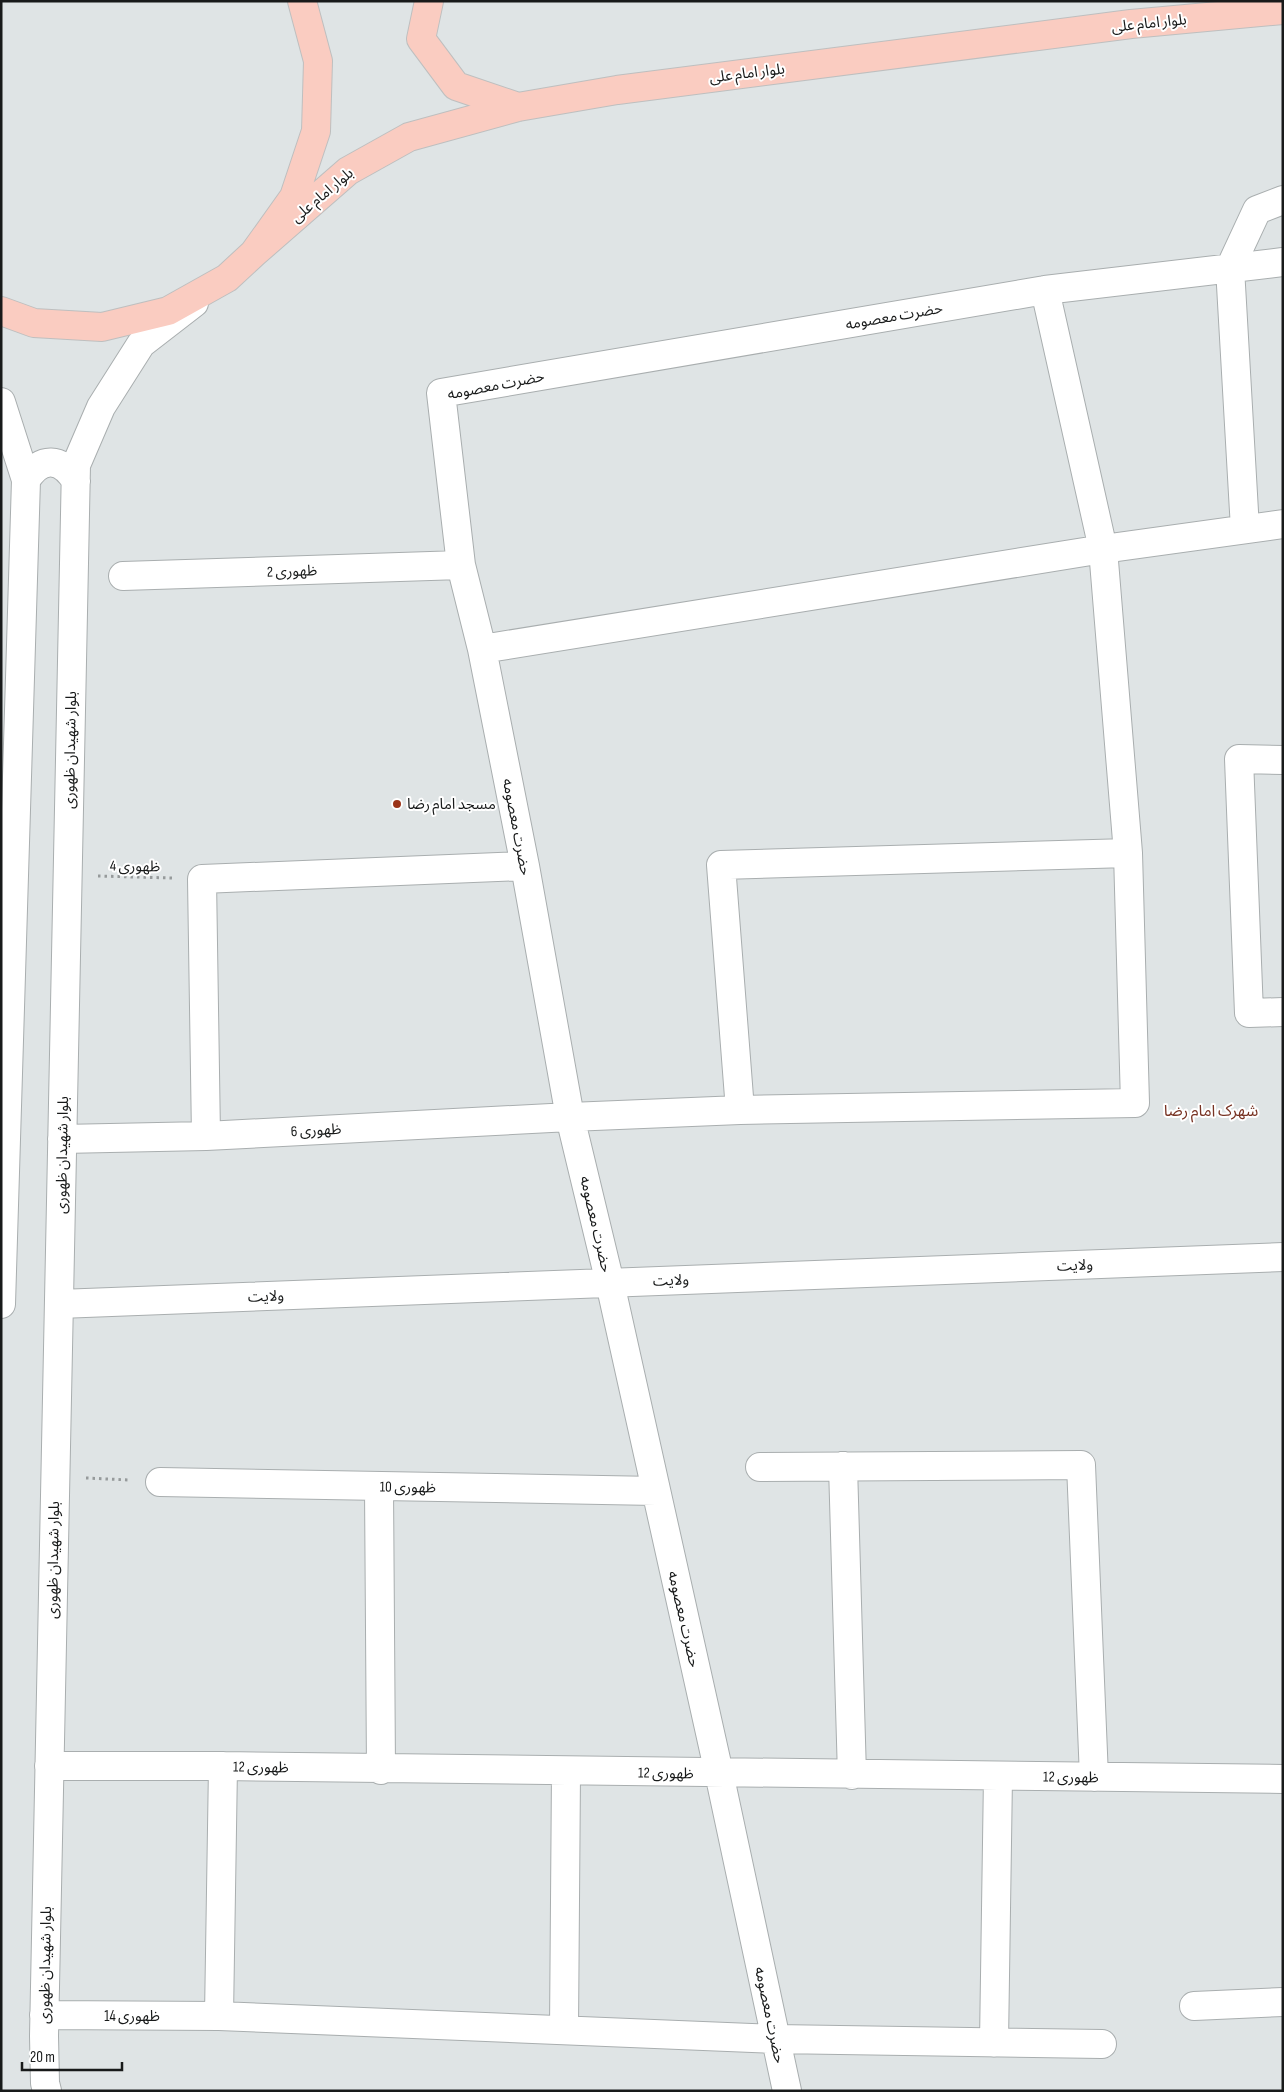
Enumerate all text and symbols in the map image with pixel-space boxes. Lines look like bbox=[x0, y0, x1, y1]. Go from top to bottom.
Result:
street label: بلوار امام علی bbox=[1110, 10, 1188, 38]
street label: بلوار امام علی bbox=[708, 59, 786, 89]
street label: بلوار امام علی bbox=[287, 164, 358, 228]
street label: حضرت معصومه bbox=[844, 299, 944, 334]
street label: حضرت معصومه bbox=[446, 367, 546, 404]
street label: ظهوری 2 bbox=[267, 561, 317, 582]
street label: بلوار شهیدان ظهوری bbox=[60, 691, 81, 809]
street label: حضرت معصومه bbox=[498, 777, 535, 877]
place label: مسجد امام رضا bbox=[407, 795, 496, 815]
marker: مسجد امام رضا bbox=[391, 798, 403, 810]
street label: ظهوری 4 bbox=[110, 857, 160, 876]
street label: بلوار شهیدان ظهوری bbox=[52, 1096, 73, 1214]
district label: شهرک امام رضا bbox=[1164, 1102, 1258, 1123]
street label: ظهوری 6 bbox=[290, 1120, 342, 1141]
street label: حضرت معصومه bbox=[575, 1174, 616, 1274]
street label: ولایت bbox=[1057, 1255, 1094, 1276]
street label: ولایت bbox=[653, 1270, 690, 1291]
street label: ولایت bbox=[248, 1286, 285, 1307]
street label: ظهوری 10 bbox=[380, 1478, 436, 1497]
street label: بلوار شهیدان ظهوری bbox=[43, 1501, 64, 1619]
street label: حضرت معصومه bbox=[663, 1569, 704, 1669]
street label: ظهوری 12 bbox=[233, 1758, 289, 1777]
street label: ظهوری 12 bbox=[638, 1764, 694, 1783]
street label: ظهوری 12 bbox=[1043, 1768, 1099, 1787]
street label: بلوار شهیدان ظهوری bbox=[35, 1906, 56, 2024]
street label: حضرت معصومه bbox=[750, 1965, 789, 2065]
street label: ظهوری 14 bbox=[104, 2007, 160, 2026]
scale bar bbox=[22, 2040, 122, 2072]
text: 20 m bbox=[30, 2048, 55, 2067]

